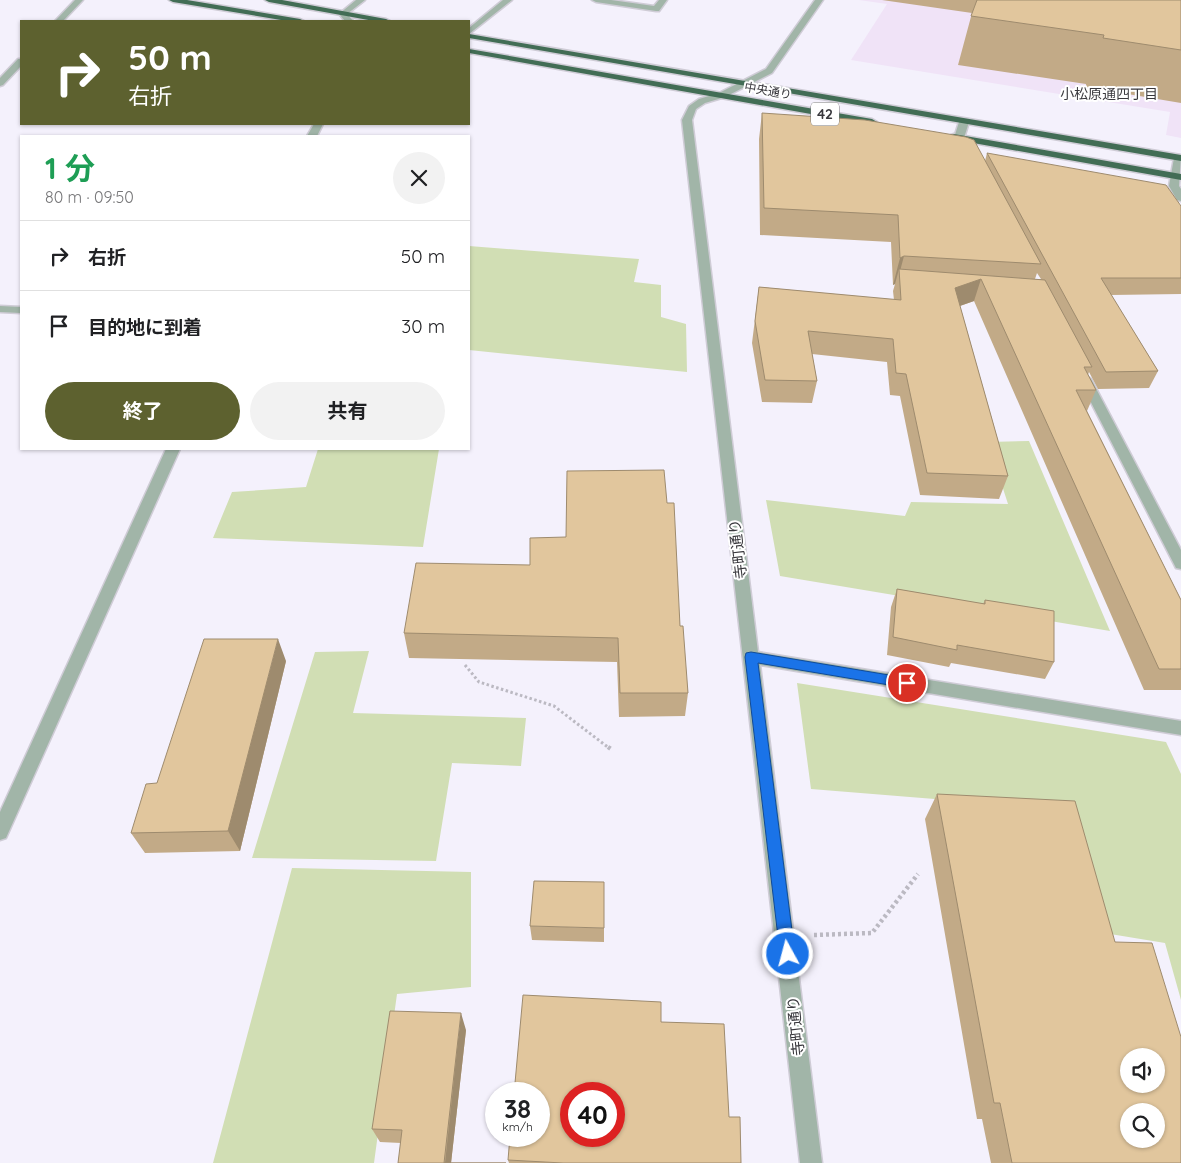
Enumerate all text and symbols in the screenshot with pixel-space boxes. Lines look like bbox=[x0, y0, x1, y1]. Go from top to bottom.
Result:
text: 50 m bbox=[128, 35, 212, 79]
icon: right bbox=[45, 40, 110, 105]
street label: 中央通り bbox=[743, 79, 793, 102]
text: 右折 bbox=[128, 82, 172, 110]
district label: 小松原通四丁目 bbox=[1060, 85, 1158, 103]
road number: 42 bbox=[811, 102, 839, 126]
text: 1 分 bbox=[45, 149, 95, 187]
button: close bbox=[393, 152, 445, 204]
text: 80 m · 09:50 bbox=[45, 187, 134, 207]
icon: right bbox=[45, 242, 73, 270]
text: 50 m bbox=[401, 244, 445, 268]
text: 右折 bbox=[88, 245, 126, 269]
icon: arrive bbox=[45, 312, 73, 340]
text: 30 m bbox=[401, 314, 445, 338]
text: 目的地に到着 bbox=[88, 315, 202, 339]
button: 終了 bbox=[45, 382, 240, 440]
button: 共有 bbox=[250, 382, 445, 440]
street label: 寺町通り bbox=[724, 518, 751, 580]
pin bbox=[886, 662, 928, 704]
icon: arrive bbox=[893, 669, 921, 697]
position arrow bbox=[761, 927, 813, 979]
street label: 寺町通り bbox=[783, 995, 808, 1057]
map controls bbox=[1120, 1048, 1165, 1148]
button: sound bbox=[1120, 1048, 1165, 1093]
speed limit sign: 40 bbox=[560, 1082, 625, 1147]
text: 38 bbox=[504, 1093, 531, 1124]
button: search bbox=[1120, 1103, 1165, 1148]
text: km/h bbox=[502, 1119, 533, 1134]

